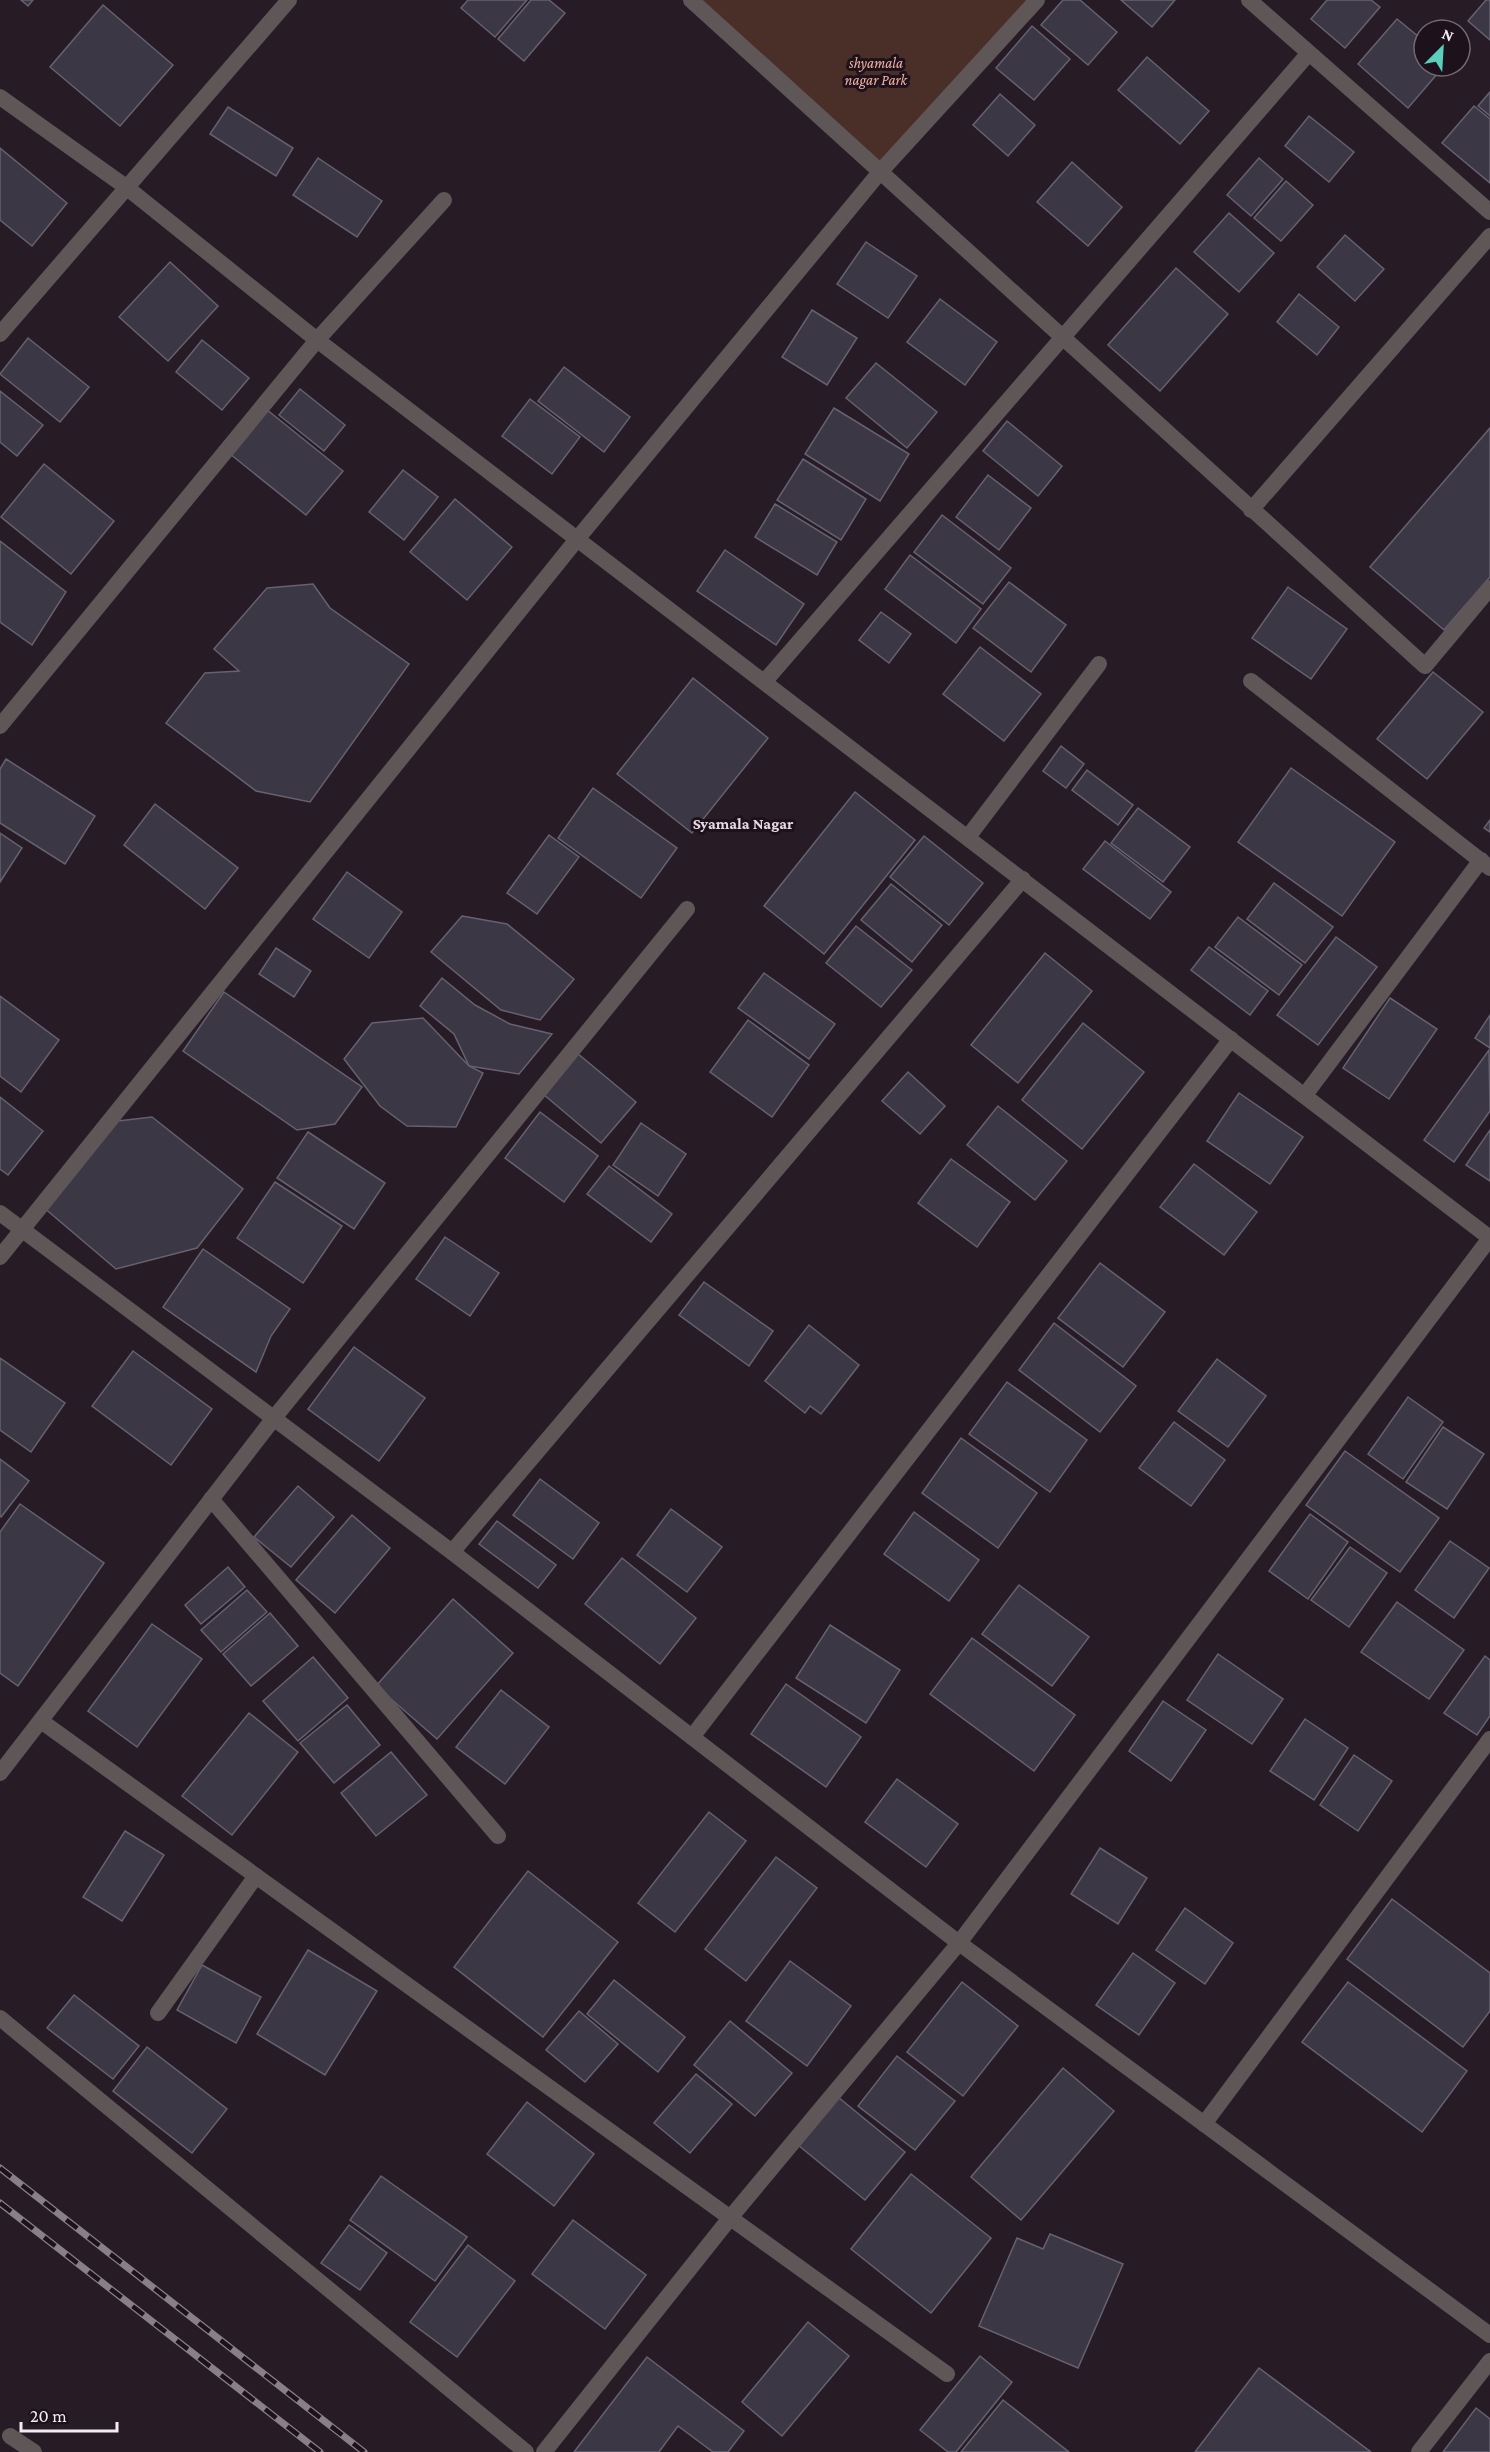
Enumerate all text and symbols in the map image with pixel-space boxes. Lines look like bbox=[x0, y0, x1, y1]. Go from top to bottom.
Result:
north arrow bbox=[1412, 18, 1472, 78]
text: N bbox=[1439, 25, 1456, 45]
park label: shyamala nagar Park bbox=[845, 55, 909, 89]
district label: Syamala Nagar bbox=[693, 815, 794, 832]
scale bar bbox=[21, 2395, 117, 2433]
text: 20 m bbox=[30, 2406, 67, 2426]

